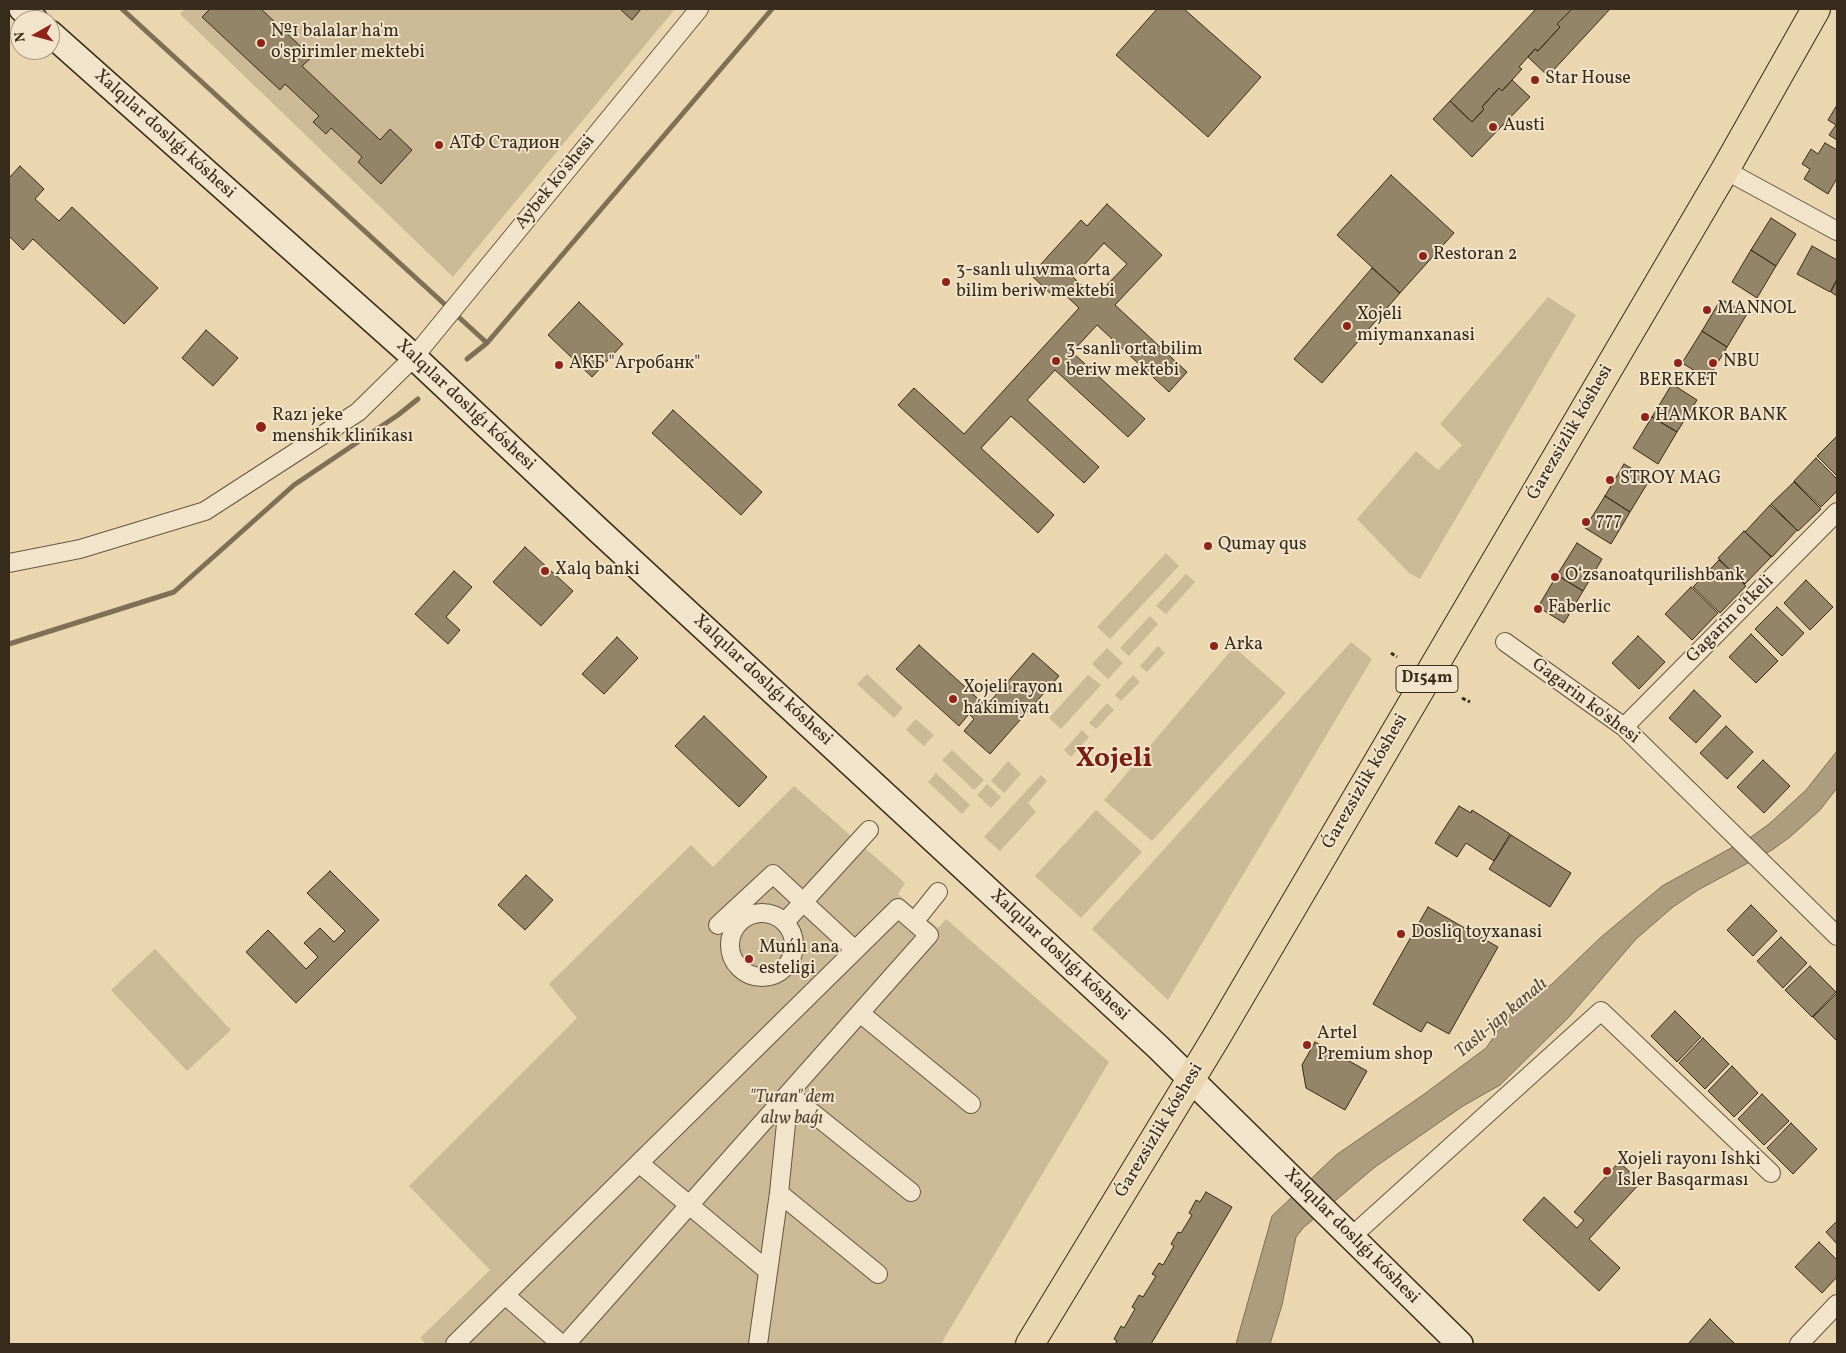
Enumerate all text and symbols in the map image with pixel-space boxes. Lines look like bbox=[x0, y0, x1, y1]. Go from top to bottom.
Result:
north arrow bbox=[10, 10, 60, 60]
place label: №1 balalar ha'm o'spirimler mektebi bbox=[271, 22, 425, 64]
text: N bbox=[11, 31, 31, 43]
marker: №1 balalar ha'm o'spirimler mektebi bbox=[255, 37, 267, 49]
street label: Xalqılar doslıǵı kóshesi bbox=[89, 66, 239, 204]
place label: Star House bbox=[1545, 69, 1631, 91]
marker: Star House bbox=[1529, 74, 1541, 86]
place label: Austi bbox=[1503, 116, 1545, 138]
marker: Austi bbox=[1487, 121, 1499, 133]
street label: Aybek ko'shesi bbox=[511, 132, 601, 234]
place label: АТФ Стадион bbox=[449, 134, 560, 156]
marker: АТФ Стадион bbox=[433, 139, 445, 151]
place label: Restoran 2 bbox=[1433, 245, 1517, 267]
marker: Restoran 2 bbox=[1417, 250, 1429, 262]
place label: 3-sanlı ulıwma orta bilim beriw mektebi bbox=[956, 261, 1115, 304]
marker: 3-sanlı ulıwma orta bilim beriw mektebi bbox=[940, 276, 952, 288]
place label: MANNOL bbox=[1717, 299, 1796, 321]
marker: MANNOL bbox=[1701, 304, 1713, 316]
place label: Xojeli miymanxanasi bbox=[1357, 305, 1475, 348]
marker: Xojeli miymanxanasi bbox=[1341, 320, 1353, 332]
street label: Xalqılar doslıǵı kóshesi bbox=[391, 336, 539, 476]
place label: 3-sanlı orta bilim beriw mektebi bbox=[1066, 340, 1203, 382]
place label: NBU bbox=[1723, 352, 1760, 374]
place label: АКБ "Агробанк" bbox=[569, 354, 700, 376]
marker: 3-sanlı orta bilim beriw mektebi bbox=[1050, 355, 1062, 367]
marker: BEREKET bbox=[1672, 357, 1684, 369]
marker: NBU bbox=[1707, 357, 1719, 369]
marker: АКБ "Агробанк" bbox=[553, 359, 565, 371]
street label: Ǵarezsizlik kóshesi bbox=[1523, 361, 1619, 505]
place label: BEREKET bbox=[1639, 371, 1717, 393]
place label: Razı jeke menshik klinikası bbox=[272, 406, 413, 448]
place label: HAMKOR BANK bbox=[1655, 406, 1788, 428]
marker: HAMKOR BANK bbox=[1639, 411, 1651, 423]
marker: Razı jeke menshik klinikası bbox=[254, 420, 268, 434]
place label: STROY MAG bbox=[1620, 469, 1721, 491]
marker: STROY MAG bbox=[1604, 474, 1616, 486]
place label: 777 bbox=[1596, 511, 1622, 533]
marker: 777 bbox=[1580, 516, 1592, 528]
place label: Qumay qus bbox=[1218, 535, 1307, 557]
marker: Qumay qus bbox=[1202, 540, 1214, 552]
place label: Xalq banki bbox=[555, 560, 640, 582]
marker: Xalq banki bbox=[539, 565, 551, 577]
place label: Oʻzsanoatqurilishbank bbox=[1565, 566, 1745, 588]
marker: Oʻzsanoatqurilishbank bbox=[1549, 571, 1561, 583]
street label: Gagarin o'tkeli bbox=[1683, 572, 1779, 668]
place label: Faberlic bbox=[1548, 598, 1611, 620]
marker: Faberlic bbox=[1532, 603, 1544, 615]
street label: Xalqılar doslıǵı kóshesi bbox=[688, 611, 836, 751]
place label: Arka bbox=[1224, 635, 1263, 657]
marker: Arka bbox=[1208, 640, 1220, 652]
street label: Gagarin ko'shesi bbox=[1527, 654, 1643, 750]
road number: D154m bbox=[1396, 666, 1458, 692]
place label: Xojeli rayonı hákimiyatı bbox=[963, 678, 1063, 721]
marker: Xojeli rayonı hákimiyatı bbox=[947, 693, 959, 705]
street label: Ǵarezsizlik kóshesi bbox=[1318, 710, 1414, 854]
district label: Xojeli bbox=[1076, 744, 1152, 778]
street label: Xalqılar doslıǵı kóshesi bbox=[985, 886, 1133, 1026]
place label: Dosliq toyxanasi bbox=[1411, 923, 1542, 945]
marker: Dosliq toyxanasi bbox=[1395, 928, 1407, 940]
place label: Muńlı ana esteligi bbox=[759, 938, 839, 981]
marker: Muńlı ana esteligi bbox=[743, 953, 755, 965]
water label: Taslı-jap kanalı bbox=[1451, 974, 1553, 1064]
place label: Artel Premium shop bbox=[1317, 1024, 1433, 1066]
marker: Artel Premium shop bbox=[1301, 1039, 1313, 1051]
street label: Ǵarezsizlik kóshesi bbox=[1111, 1060, 1209, 1202]
park label: "Turan" dem alıw baǵı bbox=[749, 1088, 835, 1130]
place label: Xojeli rayonı Ishki Isler Basqarması bbox=[1617, 1150, 1761, 1192]
street label: Xalqılar doslıǵı kóshesi bbox=[1279, 1165, 1423, 1309]
marker: Xojeli rayonı Ishki Isler Basqarması bbox=[1601, 1165, 1613, 1177]

